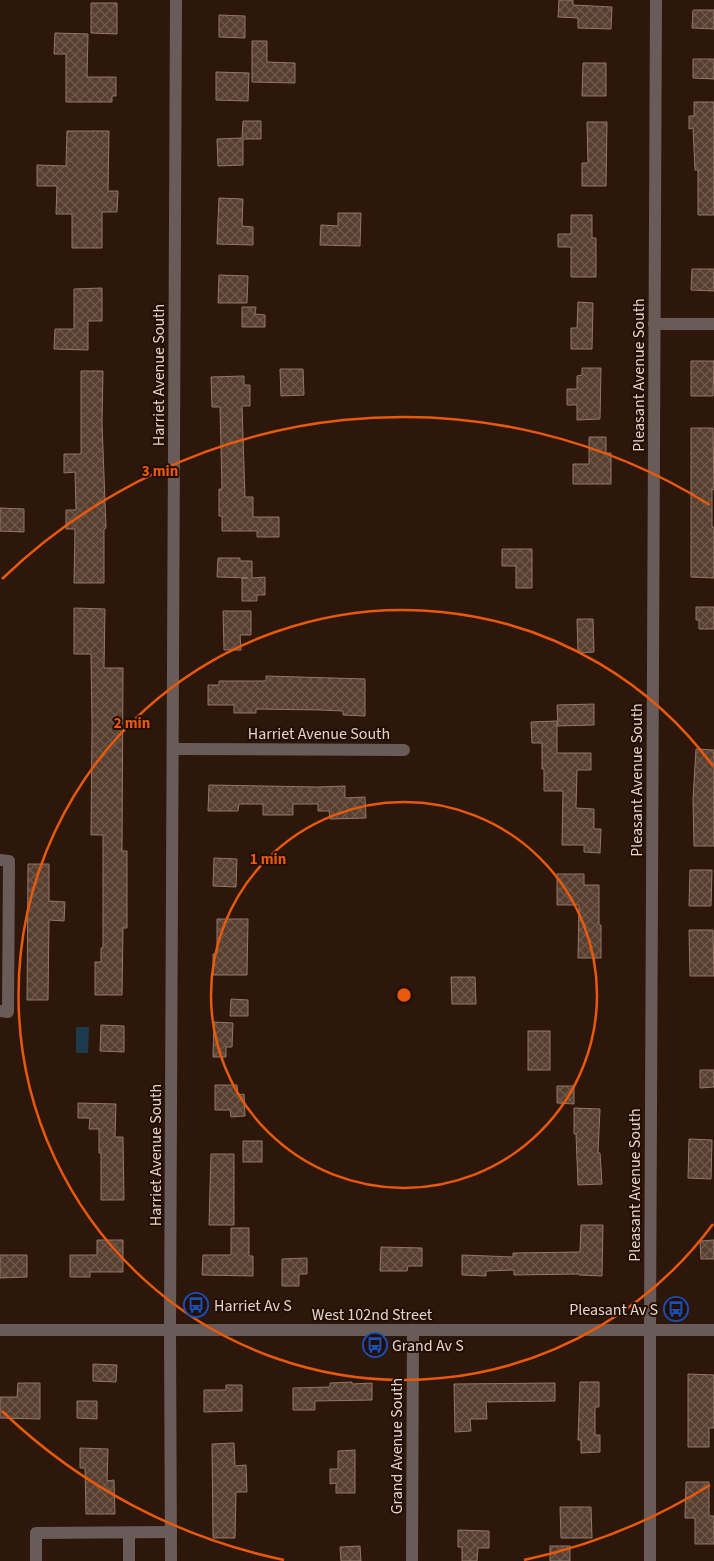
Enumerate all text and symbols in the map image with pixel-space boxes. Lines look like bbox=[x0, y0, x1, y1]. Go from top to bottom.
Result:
street label: Pleasant Avenue South bbox=[628, 298, 650, 452]
street label: Harriet Avenue South bbox=[148, 304, 170, 446]
text: 3 min bbox=[142, 461, 178, 482]
street label: Pleasant Avenue South bbox=[626, 703, 648, 857]
text: 2 min bbox=[114, 713, 150, 734]
street label: Harriet Avenue South bbox=[248, 723, 390, 745]
text: 1 min bbox=[250, 849, 286, 870]
centre of rings bbox=[395, 986, 413, 1004]
street label: Harriet Avenue South bbox=[145, 1084, 167, 1226]
street label: Pleasant Avenue South bbox=[624, 1108, 646, 1262]
bus stop icon: Harriet Av S bbox=[183, 1292, 209, 1318]
place label: Harriet Av S bbox=[214, 1295, 292, 1317]
bus stop icon: Pleasant Av S bbox=[663, 1296, 689, 1322]
place label: Pleasant Av S bbox=[569, 1299, 658, 1321]
street label: West 102nd Street bbox=[312, 1304, 433, 1326]
bus stop icon: Grand Av S bbox=[362, 1332, 388, 1358]
place label: Grand Av S bbox=[392, 1335, 464, 1357]
street label: Grand Avenue South bbox=[386, 1378, 408, 1514]

